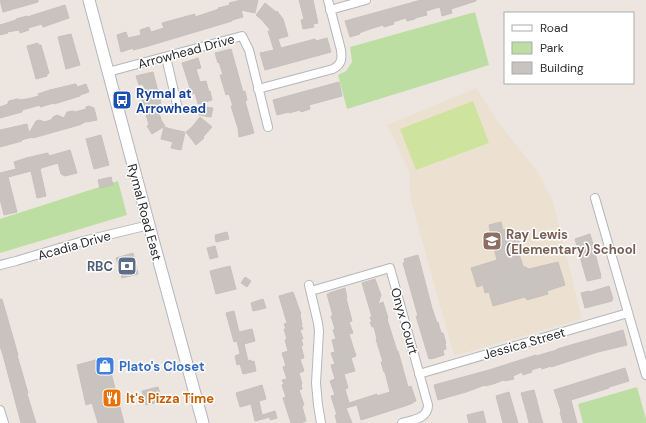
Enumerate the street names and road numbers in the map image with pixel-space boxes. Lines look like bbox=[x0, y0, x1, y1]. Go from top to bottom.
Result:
street label: Arrowhead Drive bbox=[136, 30, 236, 73]
street label: Rymal Road East bbox=[123, 162, 166, 262]
street label: Acadia Drive bbox=[36, 227, 113, 264]
street label: Onyx Court bbox=[387, 286, 422, 357]
street label: Jessica Street bbox=[481, 324, 567, 363]

